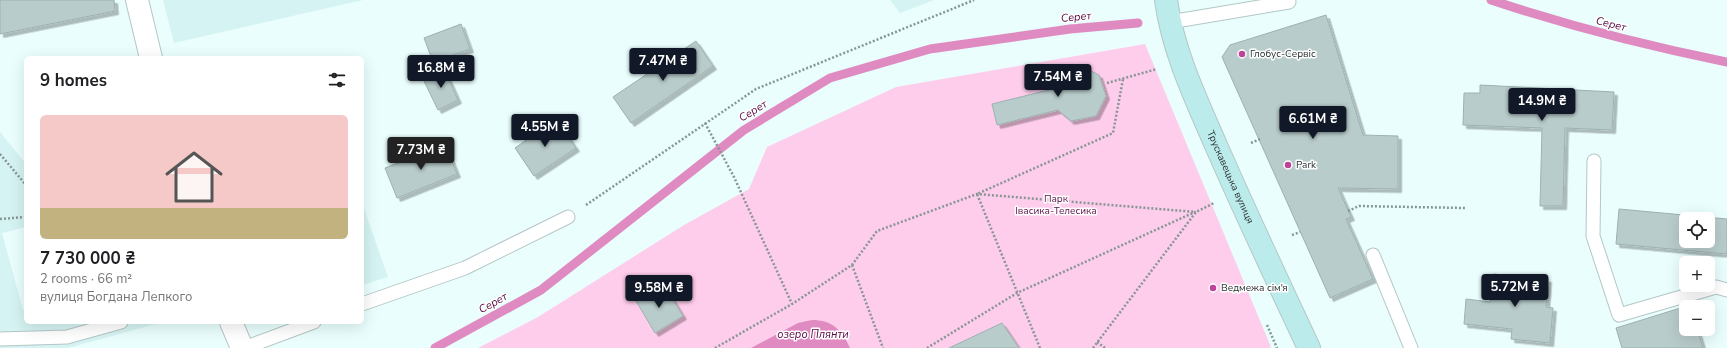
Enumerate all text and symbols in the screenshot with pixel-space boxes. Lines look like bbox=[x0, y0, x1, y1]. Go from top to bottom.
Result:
water label: Серет bbox=[1060, 8, 1093, 26]
water label: Серет bbox=[1594, 13, 1629, 35]
place label: Глобус-Сервіс bbox=[1250, 47, 1316, 61]
pin: 7.47M ₴ bbox=[626, 48, 700, 82]
marker: Глобус-Сервіс bbox=[1237, 49, 1247, 59]
text: 7.47M ₴ bbox=[638, 52, 688, 70]
pin: 16.8M ₴ bbox=[404, 55, 478, 89]
text: 16.8M ₴ bbox=[416, 59, 466, 77]
pin: 7.54M ₴ bbox=[1021, 64, 1095, 98]
text: 7.54M ₴ bbox=[1033, 68, 1083, 86]
text: 9 homes bbox=[40, 69, 107, 92]
icon: filters bbox=[326, 69, 348, 91]
pin: 14.9M ₴ bbox=[1505, 88, 1579, 122]
text: 14.9M ₴ bbox=[1517, 92, 1567, 110]
water label: Серет bbox=[736, 96, 771, 125]
pin: 6.61M ₴ bbox=[1276, 106, 1350, 140]
text: 6.61M ₴ bbox=[1288, 110, 1338, 128]
pin: 4.55M ₴ bbox=[508, 114, 582, 148]
text: 4.55M ₴ bbox=[520, 118, 570, 136]
street label: Трускавецька вулиця bbox=[1203, 128, 1257, 226]
pin: 7.73M ₴ bbox=[384, 137, 458, 171]
icon: home bbox=[158, 141, 230, 213]
text: 7.73M ₴ bbox=[396, 141, 446, 159]
place label: Park bbox=[1296, 158, 1317, 172]
marker: Park bbox=[1283, 160, 1293, 170]
park label: Парк Івасика-Телесика bbox=[1015, 192, 1097, 218]
map controls bbox=[1679, 212, 1715, 336]
button: locate bbox=[1679, 212, 1715, 248]
text: 7 730 000 ₴ bbox=[40, 247, 135, 270]
button: + bbox=[1679, 256, 1715, 292]
text: 2 rooms · 66 m² bbox=[40, 270, 132, 288]
pin: 5.72M ₴ bbox=[1478, 274, 1552, 308]
pin: 9.58M ₴ bbox=[622, 275, 696, 309]
text: 5.72M ₴ bbox=[1490, 278, 1540, 296]
text: 9.58M ₴ bbox=[634, 279, 684, 297]
place label: Ведмежа сім'я bbox=[1221, 281, 1288, 295]
marker: Ведмежа сім'я bbox=[1208, 283, 1218, 293]
text: вулиця Богдана Лепкого bbox=[40, 288, 192, 306]
water label: Серет bbox=[476, 288, 511, 317]
button: − bbox=[1679, 300, 1715, 336]
water label: озеро Плянти bbox=[777, 327, 849, 342]

